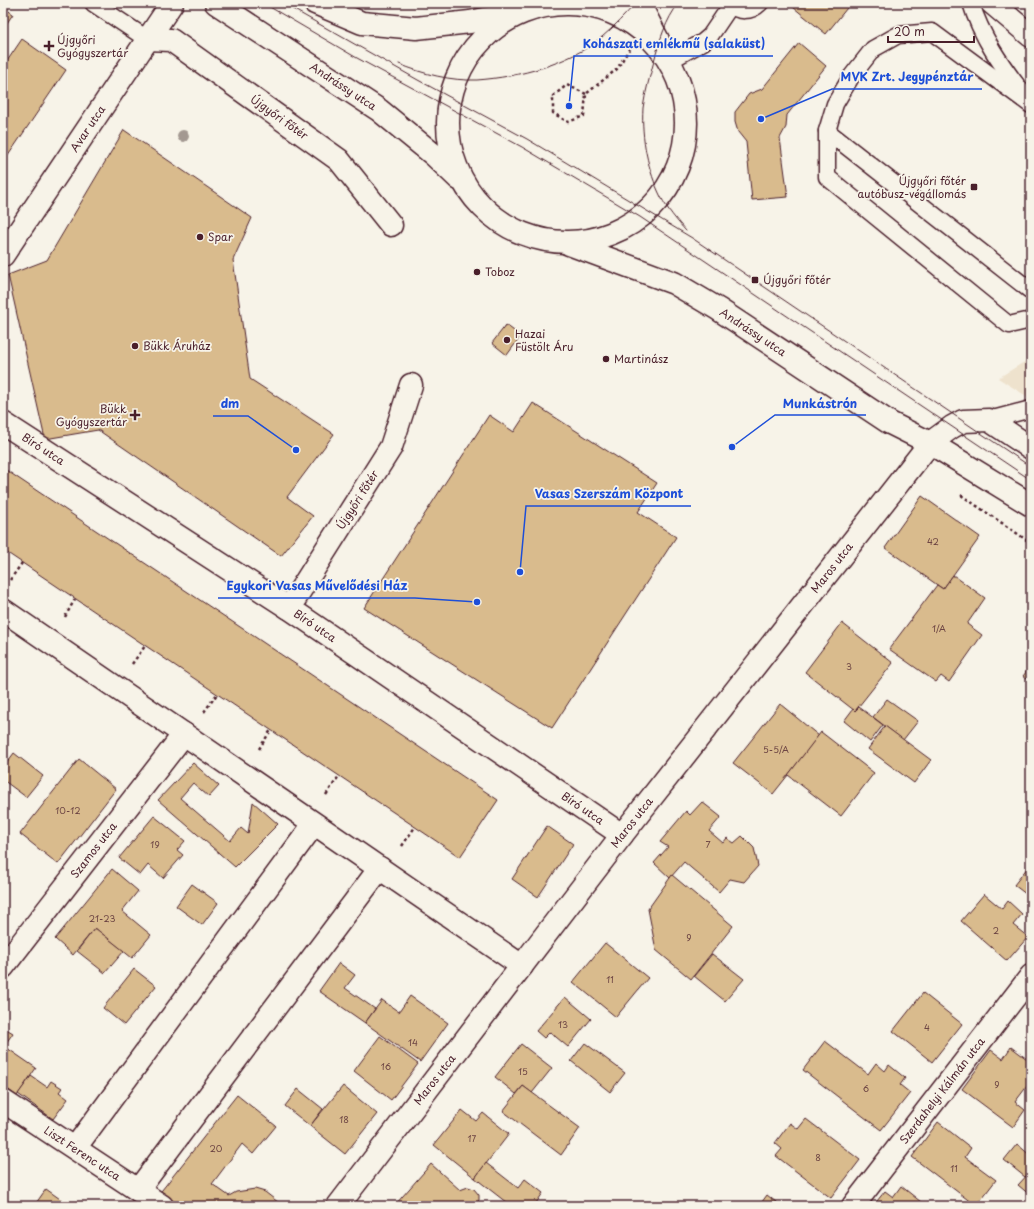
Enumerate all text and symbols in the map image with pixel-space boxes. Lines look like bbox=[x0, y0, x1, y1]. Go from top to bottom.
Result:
scale bar bbox=[888, 18, 974, 44]
text: 20 m bbox=[894, 22, 925, 40]
place label: Újgyőri Gyógyszertár bbox=[57, 31, 128, 61]
callout: Kohászati emlékmű (salaküst) bbox=[574, 32, 773, 56]
text: Kohászati emlékmű (salaküst) bbox=[583, 34, 765, 52]
marker: Újgyőri Gyógyszertár bbox=[44, 41, 54, 51]
street label: Andrássy utca bbox=[307, 58, 380, 114]
callout: MVK Zrt. Jegypénztár bbox=[832, 65, 982, 89]
text: MVK Zrt. Jegypénztár bbox=[841, 67, 974, 85]
street label: Újgyőri főtér bbox=[247, 90, 313, 144]
street label: Avar utca bbox=[65, 101, 109, 155]
place label: Újgyőri főtér autóbusz-végállomás bbox=[858, 172, 967, 202]
marker: Újgyőri főtér autóbusz-végállomás bbox=[969, 182, 979, 192]
place label: Spar bbox=[208, 228, 233, 245]
marker: Spar bbox=[195, 232, 205, 242]
place label: Toboz bbox=[485, 263, 515, 280]
marker: Toboz bbox=[472, 267, 482, 277]
place label: Újgyőri főtér bbox=[763, 271, 831, 288]
marker: Újgyőri főtér bbox=[750, 275, 760, 285]
street label: Andrássy utca bbox=[716, 303, 790, 360]
place label: Hazai Füstölt Áru bbox=[515, 325, 573, 355]
marker: Hazai Füstölt Áru bbox=[502, 335, 512, 345]
place label: Bükk Áruház bbox=[143, 337, 210, 354]
marker: Bükk Áruház bbox=[130, 341, 140, 351]
place label: Martinász bbox=[614, 350, 668, 367]
marker: Martinász bbox=[601, 354, 611, 364]
callout: Munkástrón bbox=[775, 391, 866, 415]
callout: dm bbox=[213, 392, 248, 416]
text: dm bbox=[221, 394, 239, 412]
text: Munkástrón bbox=[783, 394, 857, 412]
place label: Bükk Gyógyszertár bbox=[56, 400, 127, 430]
marker: Bükk Gyógyszertár bbox=[130, 410, 140, 420]
street label: Bíró utca bbox=[19, 428, 69, 469]
street label: Újgyőri főtér bbox=[332, 466, 383, 533]
callout: Vasas Szerszám Központ bbox=[526, 482, 691, 506]
text: Vasas Szerszám Központ bbox=[535, 484, 684, 502]
house number: 42 bbox=[927, 534, 939, 548]
street label: Maros utca bbox=[806, 539, 857, 596]
callout: Egykori Vasas Művelődési Ház bbox=[218, 574, 415, 598]
text: Egykori Vasas Művelődési Ház bbox=[226, 576, 408, 594]
street label: Bíró utca bbox=[291, 605, 340, 646]
house number: 1/A bbox=[932, 621, 946, 635]
house number: 3 bbox=[846, 659, 852, 673]
house number: 5-5/A bbox=[763, 742, 789, 756]
street label: Bíró utca bbox=[558, 787, 608, 828]
street label: Maros utca bbox=[606, 793, 657, 851]
house number: 10-12 bbox=[55, 803, 81, 817]
street label: Szamos utca bbox=[66, 818, 121, 882]
house number: 19 bbox=[150, 837, 160, 851]
house number: 7 bbox=[705, 837, 711, 851]
house number: 21-23 bbox=[89, 911, 115, 925]
house number: 2 bbox=[993, 923, 999, 937]
house number: 9 bbox=[686, 930, 692, 944]
house number: 11 bbox=[606, 972, 614, 986]
house number: 13 bbox=[558, 1017, 568, 1031]
house number: 4 bbox=[924, 1020, 930, 1034]
street label: Szerdahelyi Kálmán utca bbox=[895, 1033, 989, 1147]
house number: 14 bbox=[408, 1035, 418, 1049]
street label: Maros utca bbox=[409, 1050, 459, 1108]
house number: 16 bbox=[381, 1059, 391, 1073]
house number: 15 bbox=[518, 1064, 528, 1078]
house number: 9 bbox=[994, 1077, 1000, 1091]
house number: 6 bbox=[863, 1081, 869, 1095]
house number: 18 bbox=[339, 1112, 349, 1126]
street label: Liszt Ferenc utca bbox=[41, 1121, 124, 1185]
house number: 17 bbox=[468, 1131, 477, 1145]
house number: 20 bbox=[210, 1141, 223, 1155]
house number: 8 bbox=[815, 1150, 821, 1164]
house number: 11 bbox=[950, 1161, 958, 1175]

